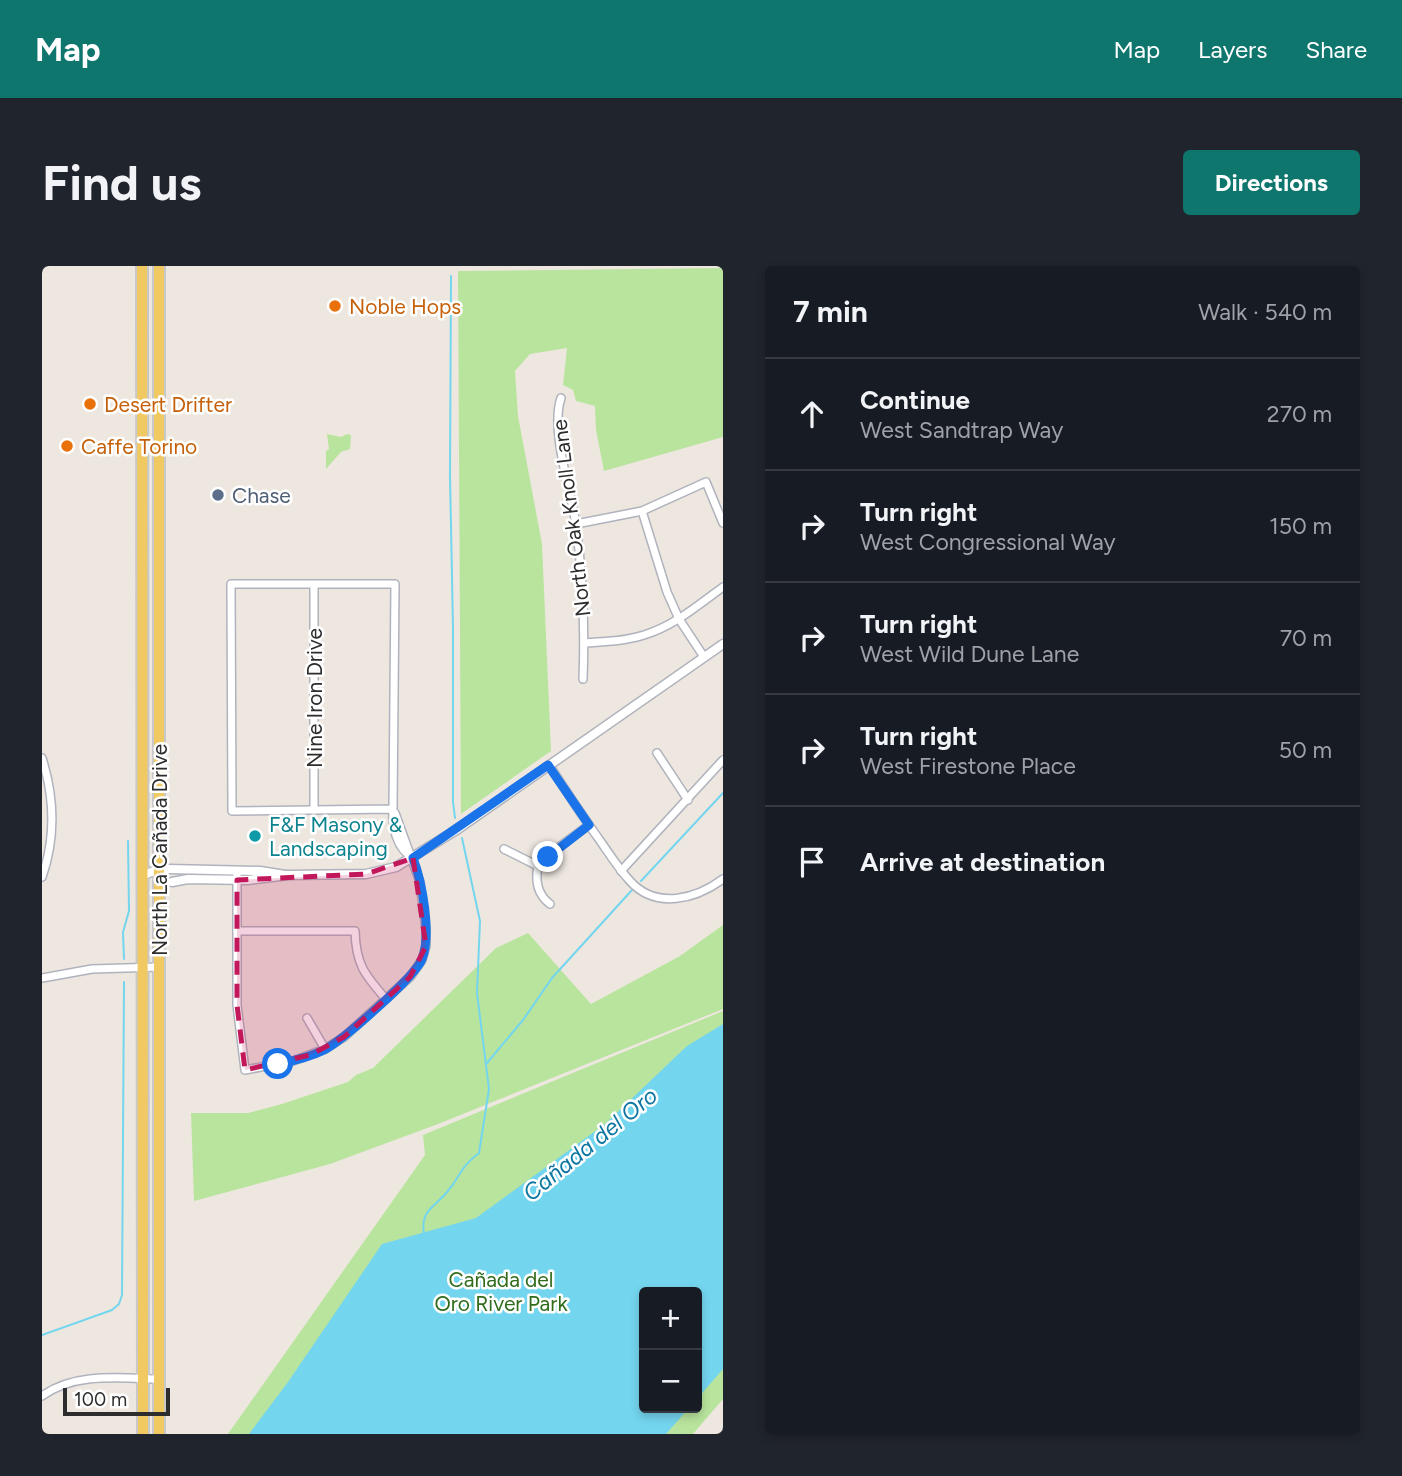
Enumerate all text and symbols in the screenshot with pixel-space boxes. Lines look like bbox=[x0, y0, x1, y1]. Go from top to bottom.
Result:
text: Map bbox=[35, 30, 101, 69]
text: Map bbox=[1113, 35, 1160, 64]
text: Layers bbox=[1198, 35, 1267, 64]
text: Share bbox=[1305, 35, 1367, 64]
button: Directions bbox=[1183, 150, 1360, 215]
text: Find us bbox=[42, 153, 201, 212]
text: 7 min bbox=[793, 293, 868, 330]
place label: Noble Hops bbox=[349, 294, 461, 319]
marker: Noble Hops bbox=[327, 298, 343, 314]
text: Walk · 540 m bbox=[1198, 298, 1332, 326]
text: Continue bbox=[860, 384, 970, 416]
place label: Desert Drifter bbox=[104, 392, 232, 417]
icon: ahead bbox=[793, 395, 831, 433]
marker: Desert Drifter bbox=[82, 396, 98, 412]
text: 270 m bbox=[1267, 400, 1332, 428]
text: West Sandtrap Way bbox=[860, 416, 1063, 444]
street label: North Oak Knoll Lane bbox=[546, 418, 596, 618]
place label: Caffe Torino bbox=[81, 434, 197, 459]
marker: Caffe Torino bbox=[59, 438, 75, 454]
place label: Chase bbox=[232, 483, 291, 508]
marker: Chase bbox=[210, 487, 226, 503]
text: Turn right bbox=[860, 496, 977, 528]
icon: right bbox=[793, 507, 831, 545]
text: 150 m bbox=[1269, 512, 1332, 540]
text: West Congressional Way bbox=[860, 528, 1116, 556]
text: Turn right bbox=[860, 608, 977, 640]
icon: right bbox=[793, 619, 831, 657]
text: 70 m bbox=[1280, 624, 1332, 652]
street label: Nine Iron Drive bbox=[302, 628, 327, 768]
text: West Wild Dune Lane bbox=[860, 640, 1079, 668]
text: Turn right bbox=[860, 720, 977, 752]
icon: right bbox=[793, 731, 831, 769]
text: 50 m bbox=[1279, 736, 1332, 764]
street label: North La Cañada Drive bbox=[147, 744, 172, 956]
text: West Firestone Place bbox=[860, 752, 1076, 780]
place label: F&F Masony & Landscaping bbox=[269, 812, 403, 861]
marker: F&F Masony & Landscaping bbox=[247, 828, 263, 844]
route end bbox=[532, 841, 563, 872]
icon: arrive bbox=[793, 843, 831, 881]
text: Arrive at destination bbox=[860, 846, 1105, 878]
route start bbox=[262, 1048, 293, 1079]
water label: Cañada del Oro bbox=[517, 1081, 663, 1207]
park label: Cañada del Oro River Park bbox=[434, 1267, 568, 1316]
map controls bbox=[639, 1287, 702, 1413]
button: + bbox=[639, 1287, 702, 1350]
button: − bbox=[639, 1350, 702, 1413]
scale bar bbox=[63, 1385, 170, 1417]
text: 100 m bbox=[74, 1388, 127, 1411]

